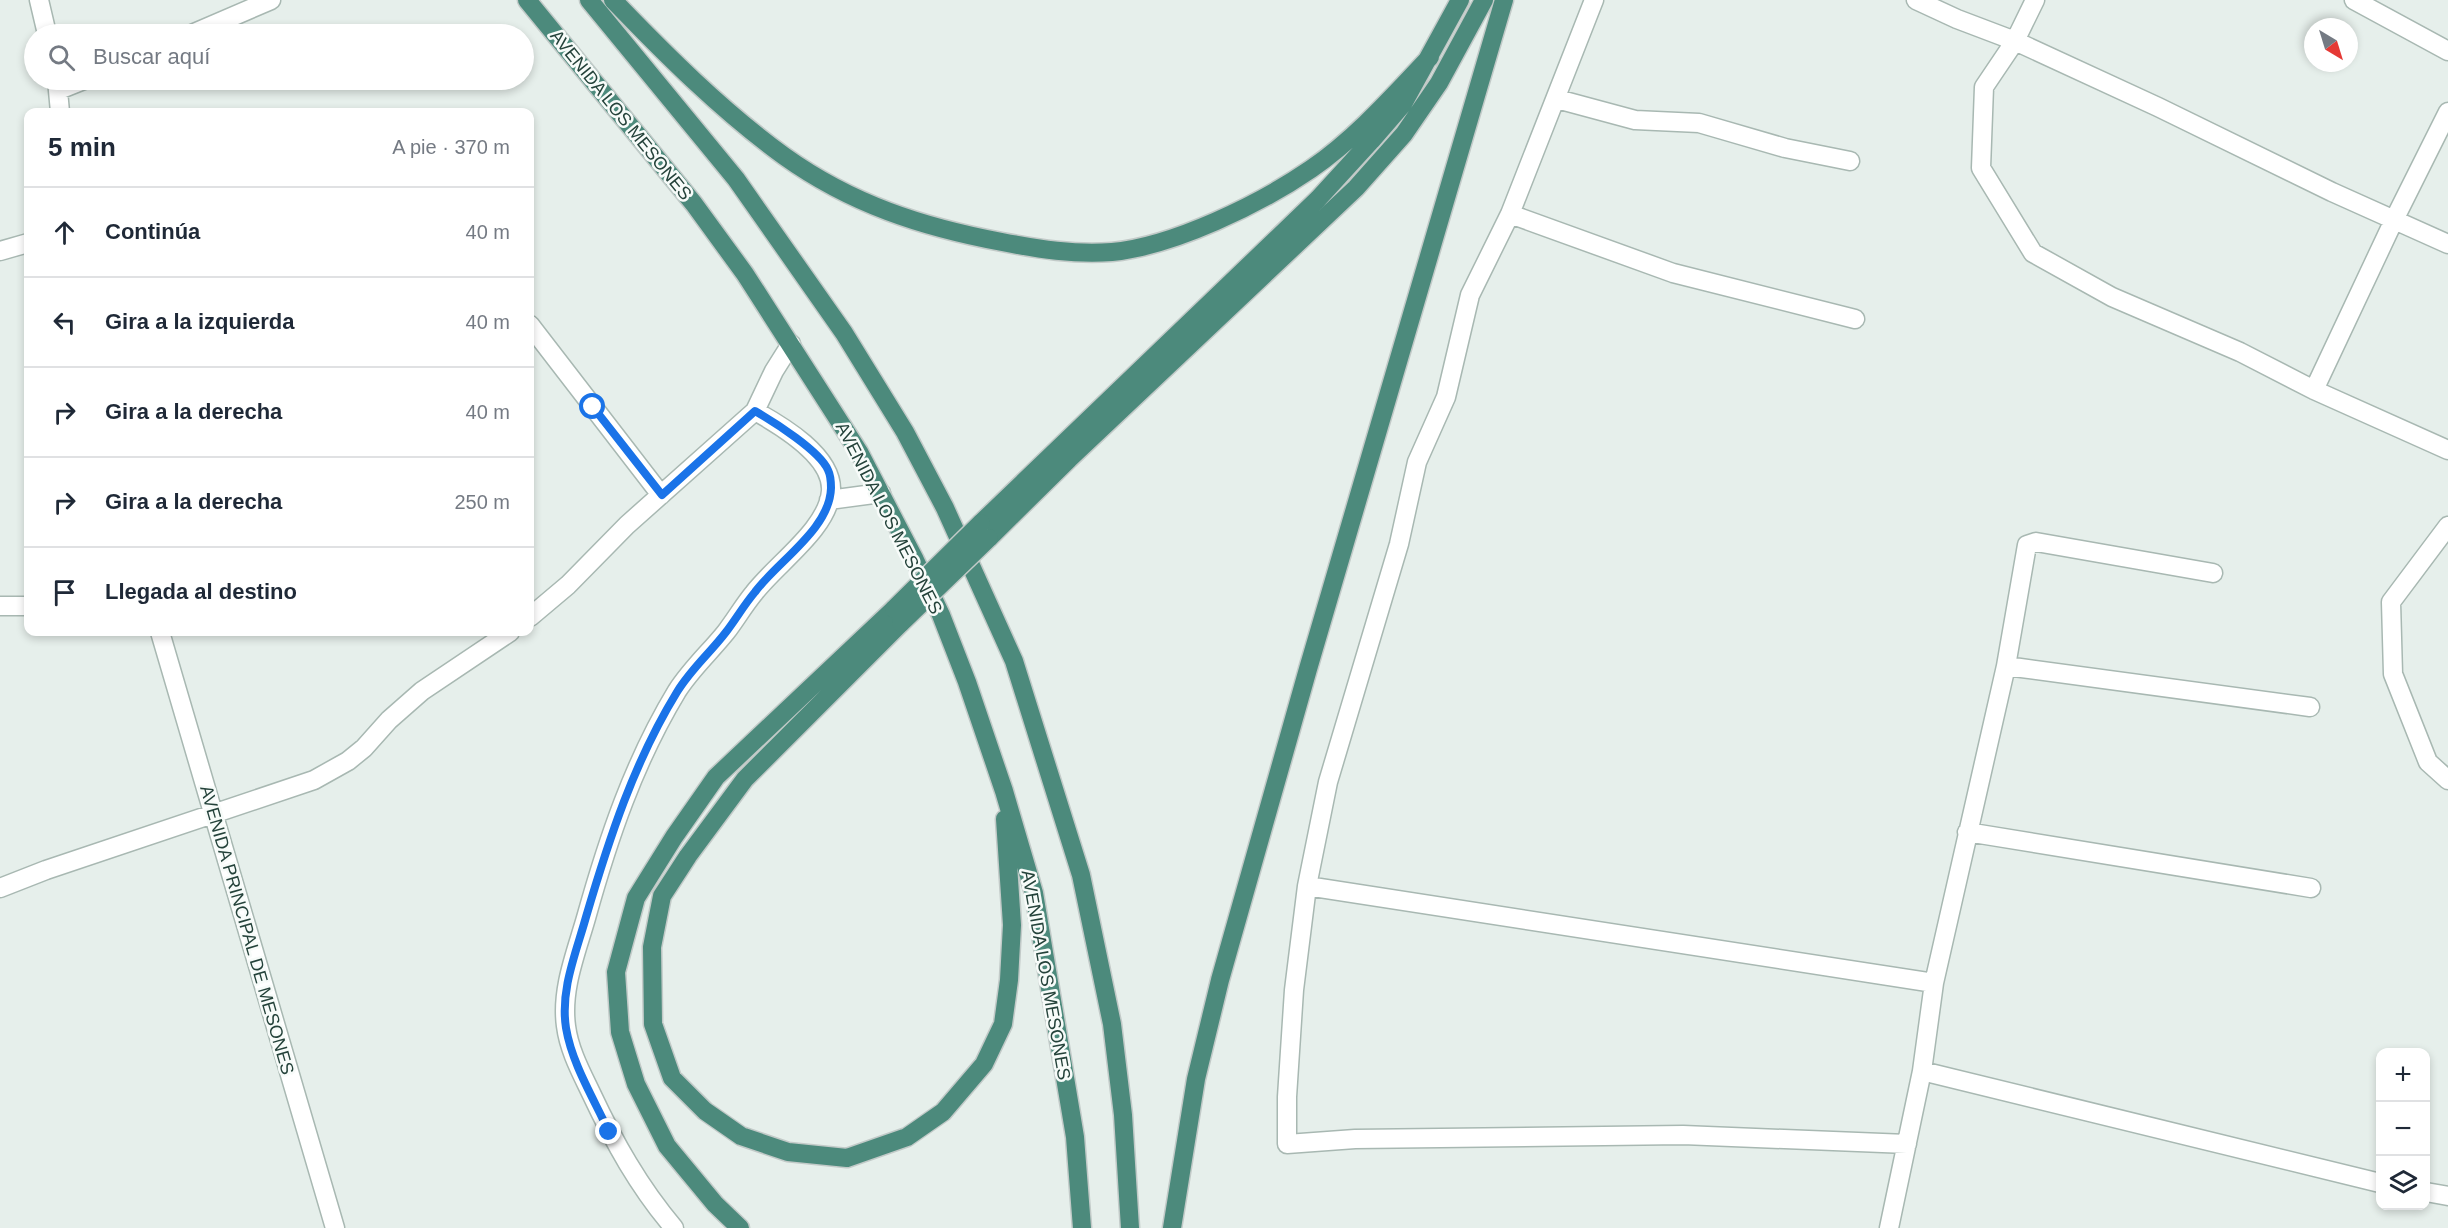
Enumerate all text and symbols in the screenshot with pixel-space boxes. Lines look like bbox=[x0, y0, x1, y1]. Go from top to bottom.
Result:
north arrow bbox=[2304, 18, 2358, 72]
search box bbox=[24, 24, 534, 90]
street label: AVENIDA LOS MESONES bbox=[546, 26, 696, 204]
icon: search bbox=[45, 41, 78, 74]
text: Buscar aquí bbox=[93, 44, 210, 69]
text: 5 min bbox=[48, 132, 116, 162]
text: A pie · 370 m bbox=[392, 136, 510, 158]
icon: ahead bbox=[48, 216, 81, 249]
text: Continúa bbox=[105, 219, 200, 244]
text: 40 m bbox=[466, 221, 510, 243]
icon: left bbox=[48, 306, 81, 339]
text: Gira a la izquierda bbox=[105, 309, 295, 334]
text: 40 m bbox=[466, 311, 510, 333]
route start bbox=[579, 393, 605, 419]
icon: right bbox=[48, 396, 81, 429]
text: Gira a la derecha bbox=[105, 399, 282, 424]
text: 40 m bbox=[466, 401, 510, 423]
street label: AVENIDA LOS MESONES bbox=[832, 419, 946, 617]
icon: right bbox=[48, 486, 81, 519]
text: Gira a la derecha bbox=[105, 489, 282, 514]
text: 250 m bbox=[454, 491, 510, 513]
icon: arrive bbox=[48, 576, 81, 609]
text: Llegada al destino bbox=[105, 579, 297, 604]
street label: AVENIDA PRINCIPAL DE MESONES bbox=[196, 783, 298, 1077]
street label: AVENIDA LOS MESONES bbox=[1018, 869, 1074, 1081]
map controls bbox=[2376, 1048, 2430, 1210]
button: + bbox=[2376, 1048, 2430, 1102]
button: − bbox=[2376, 1102, 2430, 1156]
route end bbox=[595, 1118, 621, 1144]
button: layers bbox=[2376, 1156, 2430, 1210]

